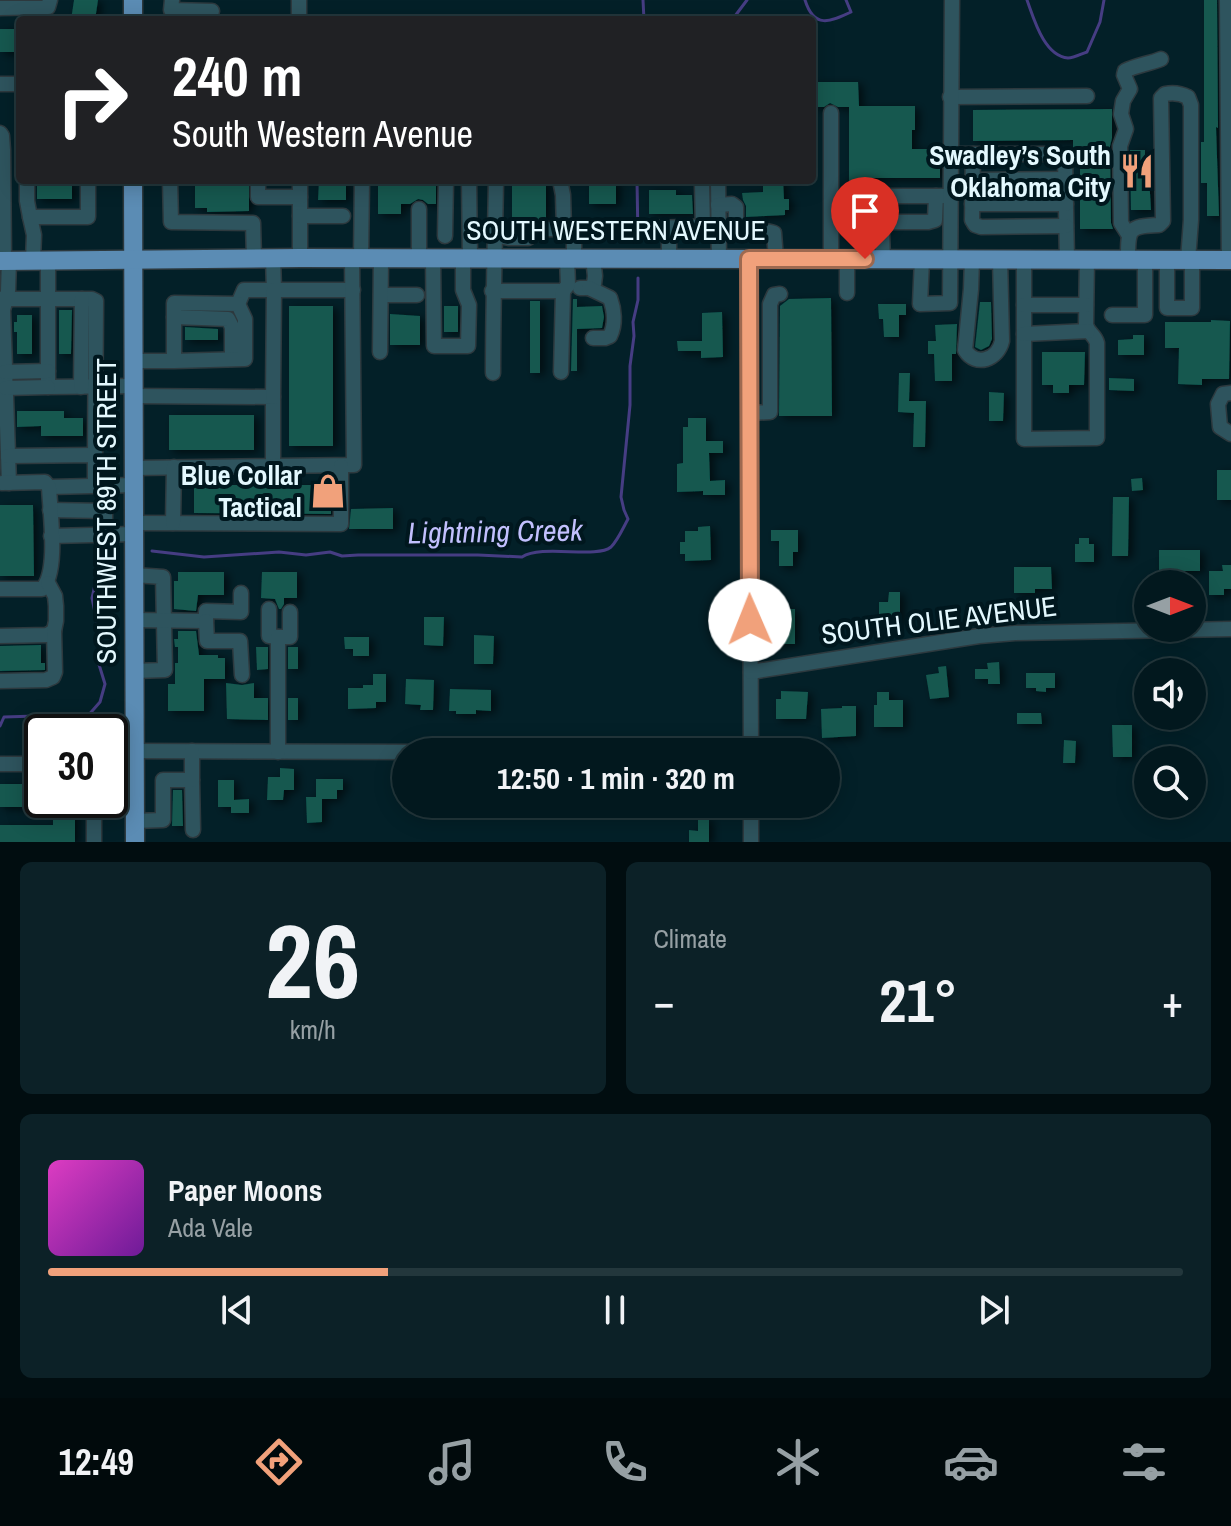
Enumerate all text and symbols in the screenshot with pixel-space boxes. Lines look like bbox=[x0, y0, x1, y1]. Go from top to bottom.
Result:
text: 240 m bbox=[172, 38, 302, 113]
icon: right bbox=[40, 48, 144, 152]
text: South Western Avenue bbox=[172, 110, 473, 158]
place label: Swadley’s South Oklahoma City bbox=[929, 136, 1111, 206]
restaurant icon: Swadley’s South Oklahoma City bbox=[1118, 152, 1156, 190]
pin bbox=[831, 177, 899, 259]
icon: arrive bbox=[843, 189, 887, 233]
street label: SOUTH WESTERN AVENUE bbox=[466, 211, 766, 249]
street label: SOUTHWEST 89TH STREET bbox=[87, 358, 125, 664]
place label: Blue Collar Tactical bbox=[181, 456, 302, 526]
shop icon: Blue Collar Tactical bbox=[309, 472, 347, 510]
water label: Lightning Creek bbox=[407, 509, 585, 553]
north arrow bbox=[1134, 570, 1206, 642]
map controls bbox=[1134, 570, 1206, 818]
position arrow bbox=[708, 578, 792, 662]
street label: SOUTH OLIE AVENUE bbox=[819, 587, 1059, 653]
button: sound bbox=[1134, 658, 1206, 730]
speed limit sign: 30 bbox=[24, 714, 128, 818]
button: search bbox=[1134, 746, 1206, 818]
text: 12:50 · 1 min · 320 m bbox=[497, 758, 735, 798]
text: 26 bbox=[265, 890, 360, 1030]
text: Climate bbox=[654, 921, 727, 956]
text: 21° bbox=[879, 960, 958, 1041]
text: − bbox=[654, 971, 675, 1031]
text: + bbox=[1162, 971, 1183, 1031]
text: km/h bbox=[290, 1012, 336, 1047]
text: Paper Moons bbox=[168, 1170, 322, 1210]
text: Ada Vale bbox=[168, 1210, 253, 1245]
icon: previous bbox=[215, 1288, 259, 1332]
icon: pause bbox=[593, 1288, 637, 1332]
icon: next bbox=[972, 1288, 1016, 1332]
icon: directions bbox=[251, 1434, 307, 1490]
icon: music bbox=[424, 1434, 480, 1490]
icon: phone bbox=[597, 1434, 653, 1490]
icon: climate bbox=[770, 1434, 826, 1490]
icon: car bbox=[943, 1434, 999, 1490]
icon: filters bbox=[1116, 1434, 1172, 1490]
text: 12:49 bbox=[59, 1438, 134, 1486]

